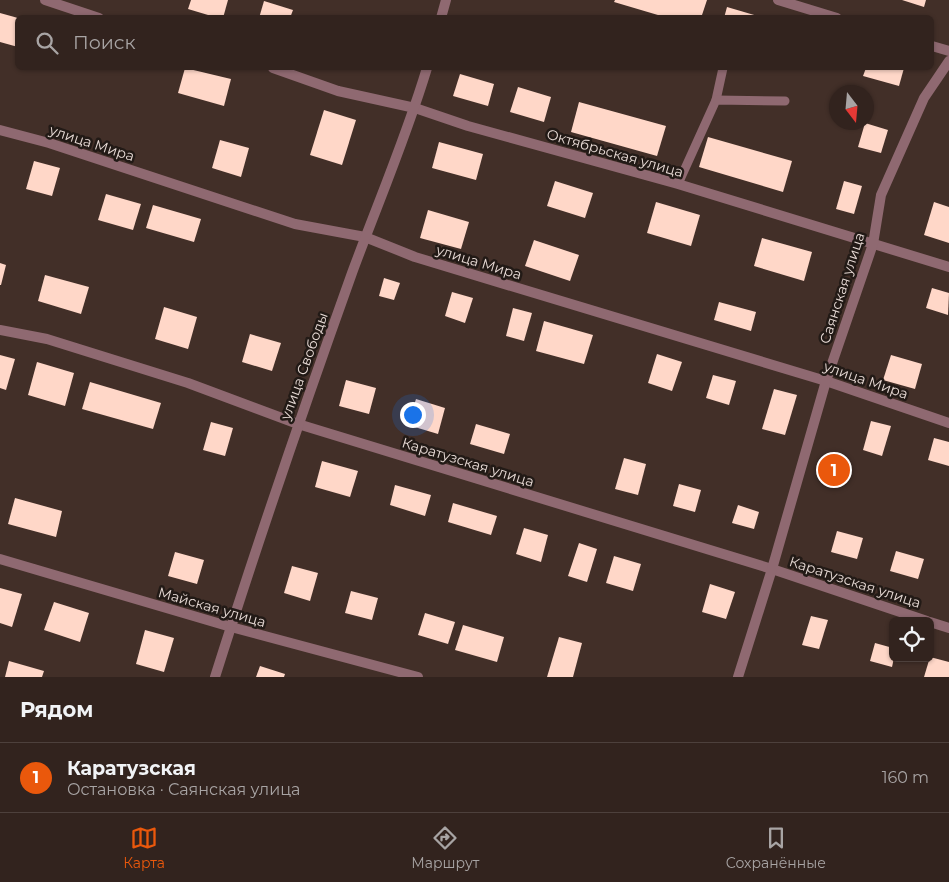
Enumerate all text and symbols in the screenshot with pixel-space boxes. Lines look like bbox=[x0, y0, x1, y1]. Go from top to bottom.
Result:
search box bbox=[15, 15, 934, 70]
icon: search bbox=[33, 29, 61, 57]
text: Поиск bbox=[73, 31, 136, 54]
north arrow bbox=[829, 85, 874, 130]
street label: улица Мира bbox=[46, 121, 137, 165]
street label: Октябрьская улица bbox=[545, 125, 685, 181]
street label: Саянская улица bbox=[816, 230, 868, 346]
street label: улица Мира bbox=[433, 240, 524, 284]
street label: улица Свободы bbox=[276, 310, 332, 423]
street label: улица Мира bbox=[820, 357, 911, 403]
your location bbox=[400, 402, 426, 428]
street label: Каратузская улица bbox=[400, 433, 536, 491]
pin: 1 bbox=[818, 451, 850, 489]
street label: Каратузская улица bbox=[787, 552, 923, 612]
street label: Майская улица bbox=[156, 583, 268, 631]
map controls bbox=[889, 617, 934, 662]
button: locate bbox=[889, 617, 934, 662]
text: Рядом bbox=[20, 697, 93, 722]
text: Каратузская bbox=[67, 757, 196, 780]
text: 1 bbox=[33, 768, 39, 787]
text: 160 m bbox=[882, 768, 929, 787]
text: Остановка · Саянская улица bbox=[67, 780, 300, 799]
tab: Карта bbox=[123, 824, 165, 872]
tab: Маршрут bbox=[411, 824, 479, 872]
tab: Сохранённые bbox=[726, 824, 826, 872]

